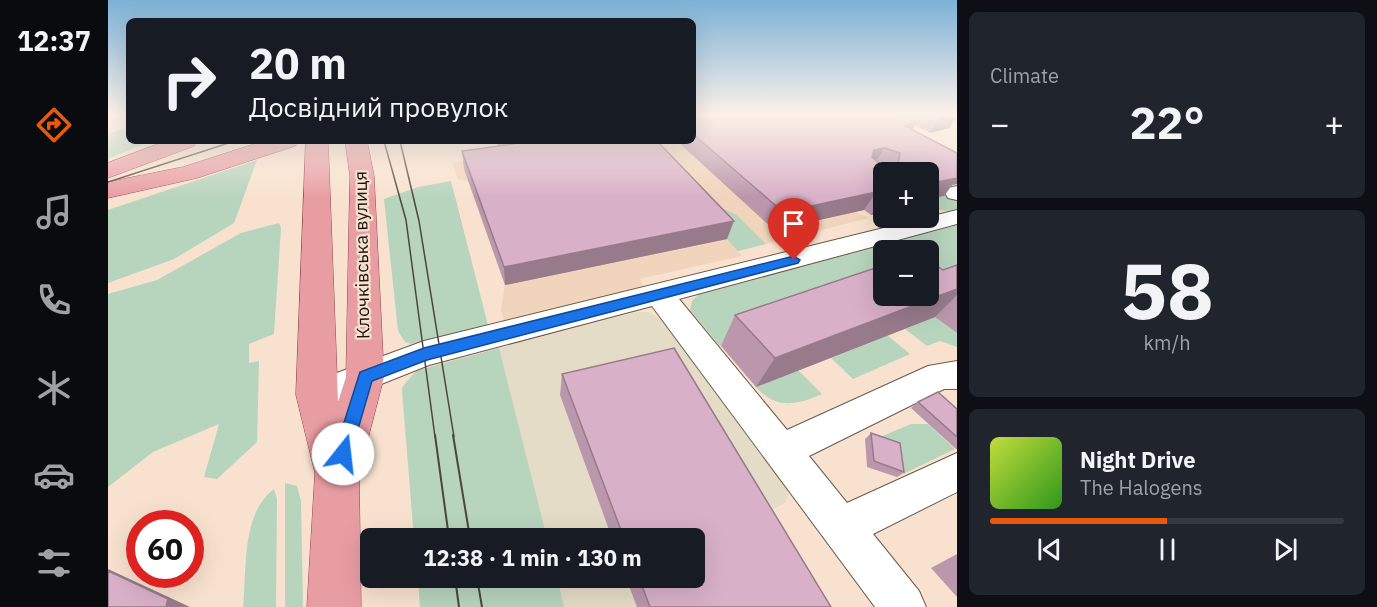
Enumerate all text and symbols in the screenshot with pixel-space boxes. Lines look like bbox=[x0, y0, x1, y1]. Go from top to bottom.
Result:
text: 12:37 bbox=[17, 23, 91, 58]
text: 20 m bbox=[249, 36, 347, 91]
icon: right bbox=[150, 42, 228, 120]
text: Climate bbox=[990, 62, 1059, 89]
text: Досвідний провулок bbox=[249, 89, 508, 124]
text: 22° bbox=[1129, 93, 1205, 151]
text: − bbox=[990, 102, 1010, 145]
text: + bbox=[1324, 102, 1344, 145]
icon: directions bbox=[33, 104, 75, 146]
map controls bbox=[873, 162, 939, 306]
button: + bbox=[873, 162, 939, 228]
street label: Клочківська вулиця bbox=[349, 171, 374, 339]
icon: music bbox=[33, 191, 75, 233]
pin bbox=[768, 198, 819, 260]
icon: arrive bbox=[777, 207, 810, 240]
text: 58 bbox=[1120, 239, 1214, 340]
button: − bbox=[873, 240, 939, 306]
icon: phone bbox=[33, 279, 75, 321]
text: km/h bbox=[1143, 329, 1191, 356]
icon: climate bbox=[33, 367, 75, 409]
position arrow bbox=[311, 422, 375, 486]
text: Night Drive bbox=[1080, 445, 1196, 474]
icon: car bbox=[33, 454, 75, 496]
text: The Halogens bbox=[1080, 474, 1202, 501]
speed limit sign: 60 bbox=[126, 510, 204, 588]
icon: previous bbox=[1033, 533, 1066, 566]
icon: pause bbox=[1151, 533, 1184, 566]
icon: next bbox=[1269, 533, 1302, 566]
icon: filters bbox=[33, 542, 75, 584]
text: 12:38 · 1 min · 130 m bbox=[423, 543, 642, 572]

